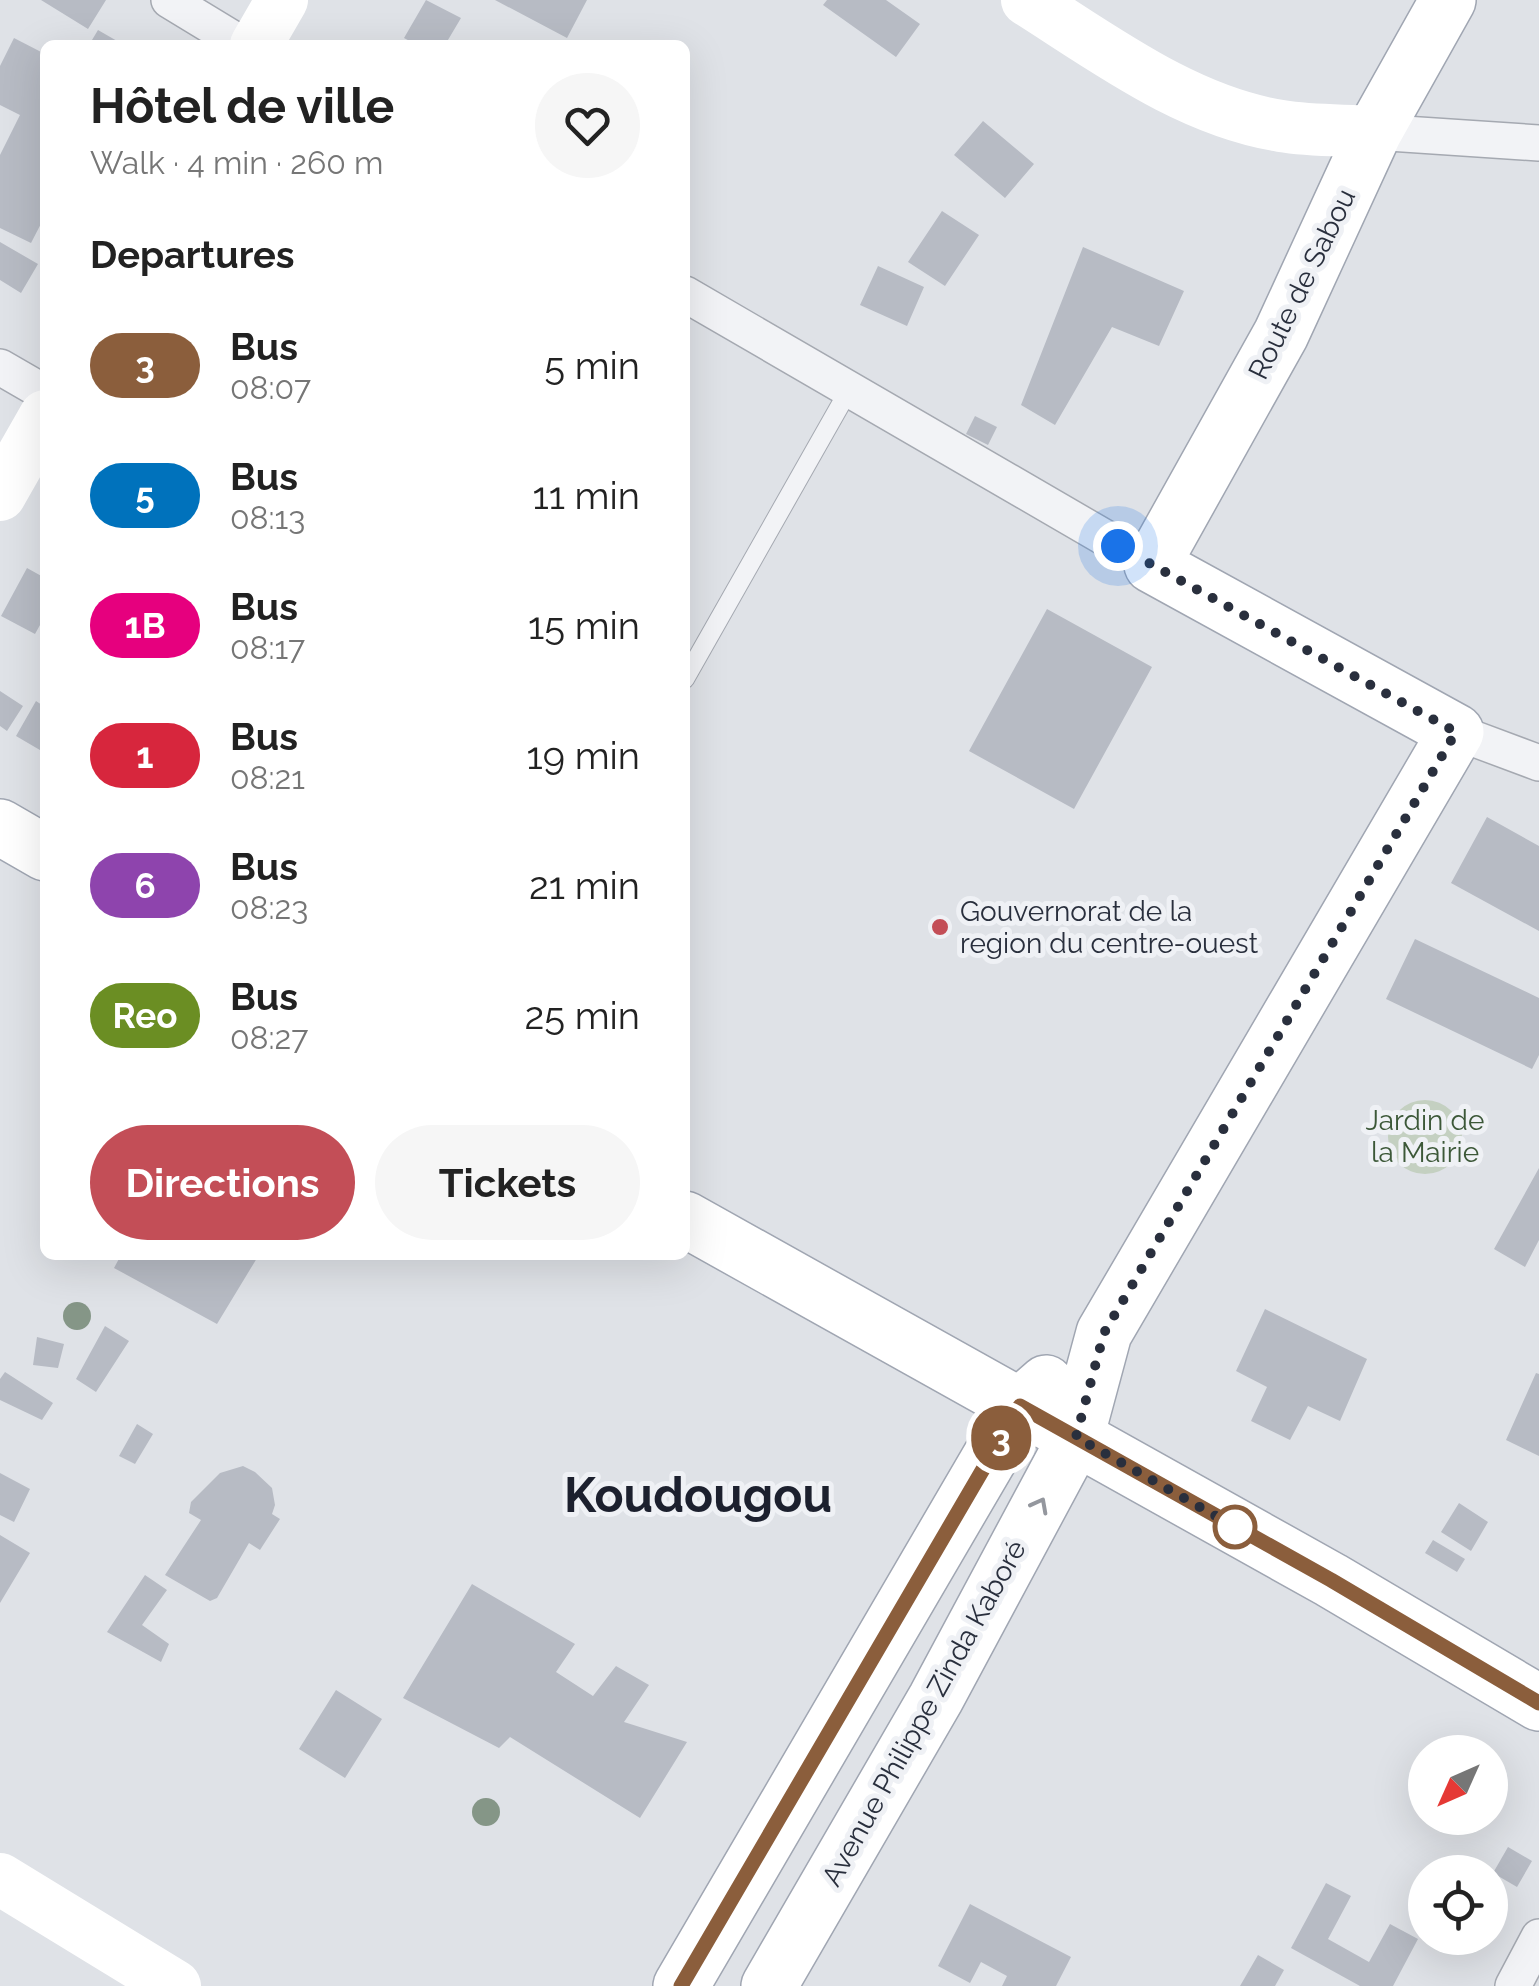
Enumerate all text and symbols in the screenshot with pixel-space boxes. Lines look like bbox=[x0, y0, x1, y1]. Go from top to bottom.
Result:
button: heart bbox=[535, 73, 640, 178]
text: Hôtel de ville bbox=[90, 78, 394, 134]
text: Walk · 4 min · 260 m bbox=[90, 144, 383, 181]
street label: Route de Sabou bbox=[1242, 183, 1362, 385]
text: Departures bbox=[90, 232, 295, 277]
text: Bus bbox=[230, 324, 298, 369]
text: 5 min bbox=[544, 343, 640, 388]
text: 3 bbox=[135, 345, 155, 386]
text: 08:07 bbox=[230, 369, 311, 406]
text: Bus bbox=[230, 454, 298, 499]
text: 11 min bbox=[532, 473, 640, 518]
text: 5 bbox=[135, 475, 155, 516]
text: 08:13 bbox=[230, 499, 305, 536]
your location bbox=[1093, 521, 1143, 571]
text: Bus bbox=[230, 584, 298, 629]
text: 15 min bbox=[528, 603, 640, 648]
text: 1B bbox=[124, 605, 166, 646]
text: 08:17 bbox=[230, 629, 305, 666]
text: Bus bbox=[230, 714, 298, 759]
text: 19 min bbox=[526, 733, 640, 778]
text: 1 bbox=[136, 735, 154, 776]
text: 08:21 bbox=[230, 759, 305, 796]
text: Bus bbox=[230, 844, 298, 889]
text: 21 min bbox=[529, 863, 640, 908]
text: 6 bbox=[134, 865, 156, 906]
text: 08:23 bbox=[230, 889, 308, 926]
place label: Gouvernorat de la region du centre-ouest bbox=[960, 895, 1259, 960]
marker: Gouvernorat de la region du centre-ouest bbox=[929, 916, 951, 938]
text: Bus bbox=[230, 974, 298, 1019]
text: 25 min bbox=[524, 993, 640, 1038]
text: Reo bbox=[113, 995, 177, 1036]
text: 08:27 bbox=[230, 1019, 308, 1056]
park label: Jardin de la Mairie bbox=[1366, 1104, 1484, 1169]
button: Directions bbox=[90, 1125, 355, 1240]
button: Tickets bbox=[375, 1125, 640, 1240]
line badge: 3 bbox=[968, 1406, 1034, 1470]
text: 3 bbox=[991, 1418, 1011, 1459]
district label: Koudougou bbox=[564, 1467, 832, 1523]
one-way arrow bbox=[1028, 1497, 1047, 1515]
unlabelled marker bbox=[1214, 1506, 1256, 1548]
street label: Avenue Philippe Zinda Kaboré bbox=[815, 1534, 1033, 1892]
north arrow bbox=[1408, 1735, 1508, 1835]
map controls bbox=[1408, 1735, 1508, 1955]
button: locate bbox=[1408, 1855, 1508, 1955]

